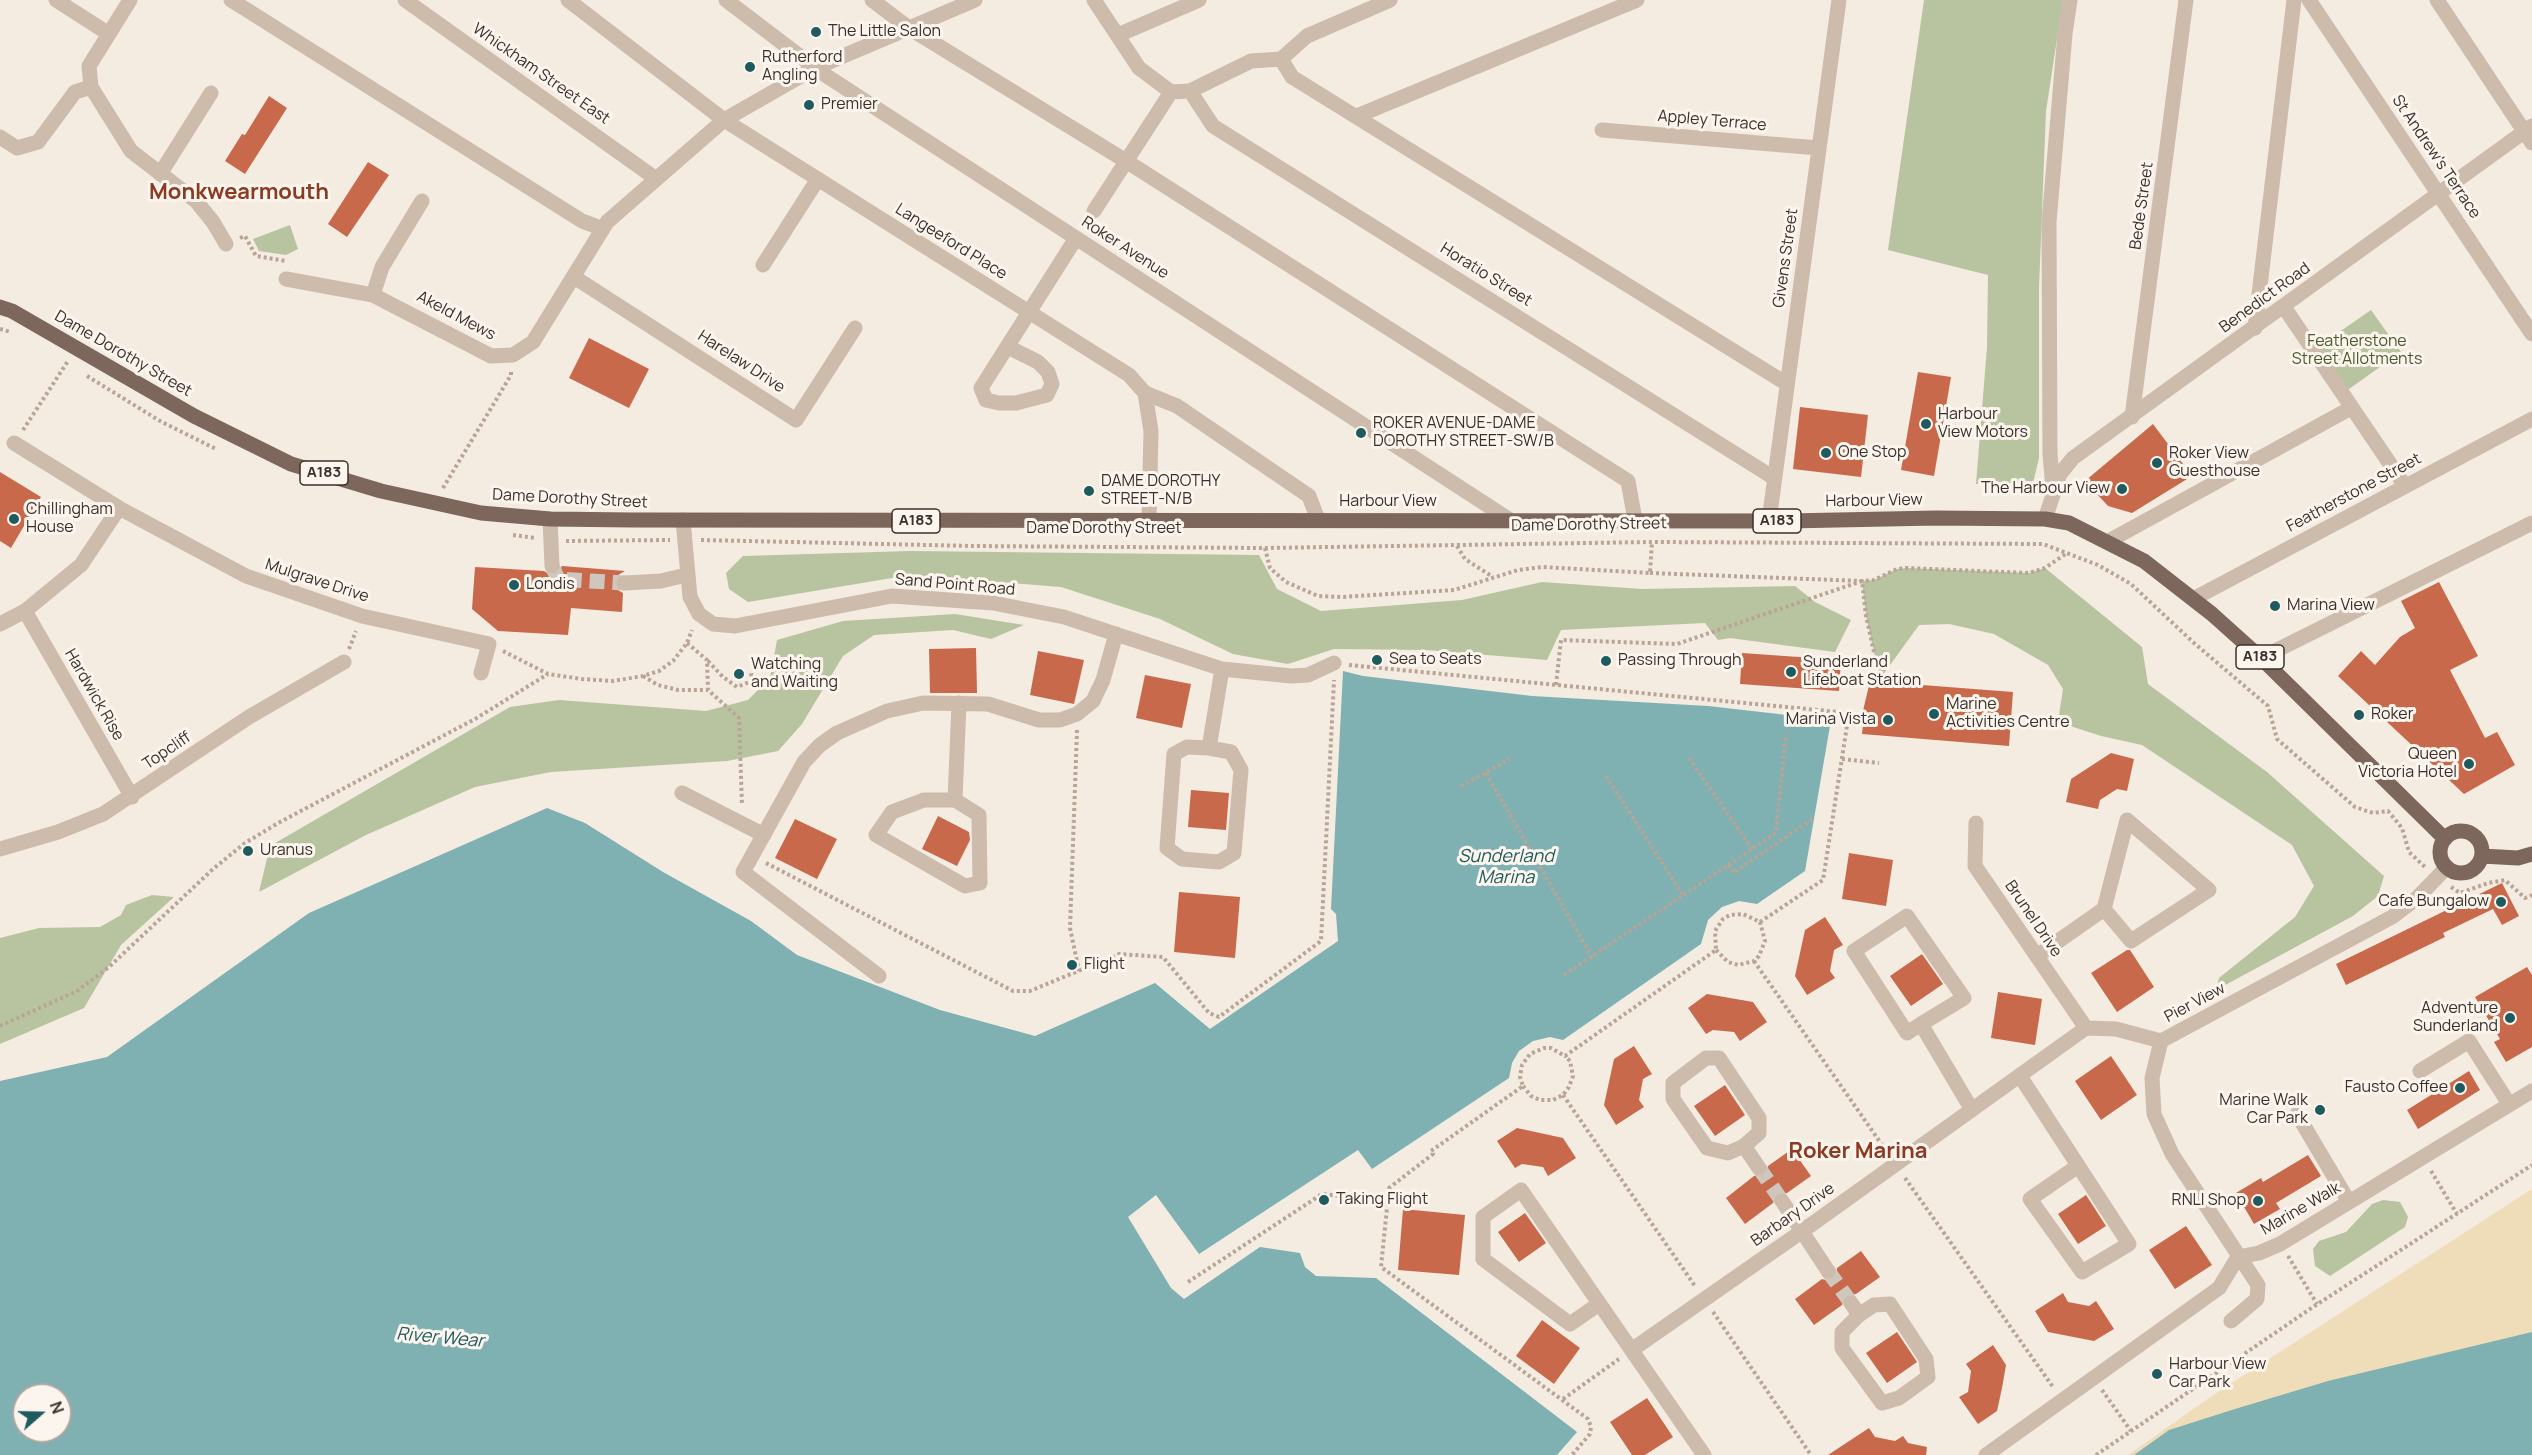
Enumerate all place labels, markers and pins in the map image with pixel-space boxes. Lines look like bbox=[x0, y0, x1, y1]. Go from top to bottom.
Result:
place label: The Little Salon bbox=[828, 22, 941, 42]
marker: The Little Salon bbox=[809, 25, 823, 39]
place label: Rutherford Angling bbox=[762, 48, 843, 86]
marker: Rutherford Angling bbox=[743, 60, 757, 74]
place label: Premier bbox=[821, 95, 878, 115]
marker: Premier bbox=[802, 98, 816, 112]
place label: Harbour View Motors bbox=[1938, 405, 2028, 443]
place label: ROKER AVENUE-DAME DOROTHY STREET-SW/B bbox=[1373, 414, 1554, 452]
marker: Harbour View Motors bbox=[1919, 417, 1933, 431]
marker: ROKER AVENUE-DAME DOROTHY STREET-SW/B bbox=[1354, 426, 1368, 440]
place label: One Stop bbox=[1838, 443, 1906, 463]
place label: Roker View Guesthouse bbox=[2169, 444, 2260, 482]
marker: One Stop bbox=[1819, 446, 1833, 460]
marker: Roker View Guesthouse bbox=[2150, 456, 2164, 470]
place label: DAME DOROTHY STREET-N/B bbox=[1101, 472, 1220, 510]
place label: The Harbour View bbox=[1981, 479, 2110, 499]
marker: The Harbour View bbox=[2115, 482, 2129, 496]
marker: DAME DOROTHY STREET-N/B bbox=[1082, 484, 1096, 498]
place label: Chillingham House bbox=[26, 500, 113, 538]
marker: Chillingham House bbox=[7, 512, 21, 526]
place label: Londis bbox=[526, 575, 575, 595]
marker: Londis bbox=[507, 578, 521, 592]
place label: Marina View bbox=[2287, 596, 2375, 616]
marker: Marina View bbox=[2268, 599, 2282, 613]
place label: Sea to Seats bbox=[1389, 650, 1482, 670]
place label: Passing Through bbox=[1618, 651, 1741, 671]
marker: Sea to Seats bbox=[1370, 653, 1384, 667]
place label: Sunderland Lifeboat Station bbox=[1803, 653, 1921, 691]
marker: Passing Through bbox=[1599, 654, 1613, 668]
place label: Watching and Waiting bbox=[751, 655, 838, 693]
marker: Sunderland Lifeboat Station bbox=[1784, 665, 1798, 679]
marker: Watching and Waiting bbox=[732, 667, 746, 681]
place label: Marine Activities Centre bbox=[1946, 695, 2070, 733]
place label: Roker bbox=[2371, 705, 2413, 725]
marker: Marine Activities Centre bbox=[1927, 707, 1941, 721]
marker: Roker bbox=[2352, 708, 2366, 722]
place label: Marina Vista bbox=[1786, 710, 1876, 730]
marker: Marina Vista bbox=[1881, 713, 1895, 727]
place label: Queen Victoria Hotel bbox=[2358, 745, 2457, 783]
marker: Queen Victoria Hotel bbox=[2462, 757, 2476, 771]
place label: Uranus bbox=[260, 841, 313, 861]
marker: Uranus bbox=[241, 844, 255, 858]
place label: Cafe Bungalow bbox=[2378, 892, 2489, 912]
marker: Cafe Bungalow bbox=[2494, 895, 2508, 909]
place label: Flight bbox=[1084, 955, 1125, 975]
marker: Flight bbox=[1065, 958, 1079, 972]
place label: Adventure Sunderland bbox=[2413, 999, 2498, 1037]
marker: Adventure Sunderland bbox=[2503, 1011, 2517, 1025]
place label: Fausto Coffee bbox=[2345, 1078, 2448, 1098]
marker: Fausto Coffee bbox=[2453, 1081, 2467, 1095]
place label: Marine Walk Car Park bbox=[2219, 1091, 2308, 1129]
marker: Marine Walk Car Park bbox=[2313, 1103, 2327, 1117]
place label: Taking Flight bbox=[1336, 1190, 1428, 1210]
place label: RNLI Shop bbox=[2172, 1191, 2246, 1211]
marker: Taking Flight bbox=[1317, 1193, 1331, 1207]
marker: RNLI Shop bbox=[2251, 1194, 2265, 1208]
place label: Harbour View Car Park bbox=[2169, 1355, 2266, 1393]
marker: Harbour View Car Park bbox=[2150, 1367, 2164, 1381]

